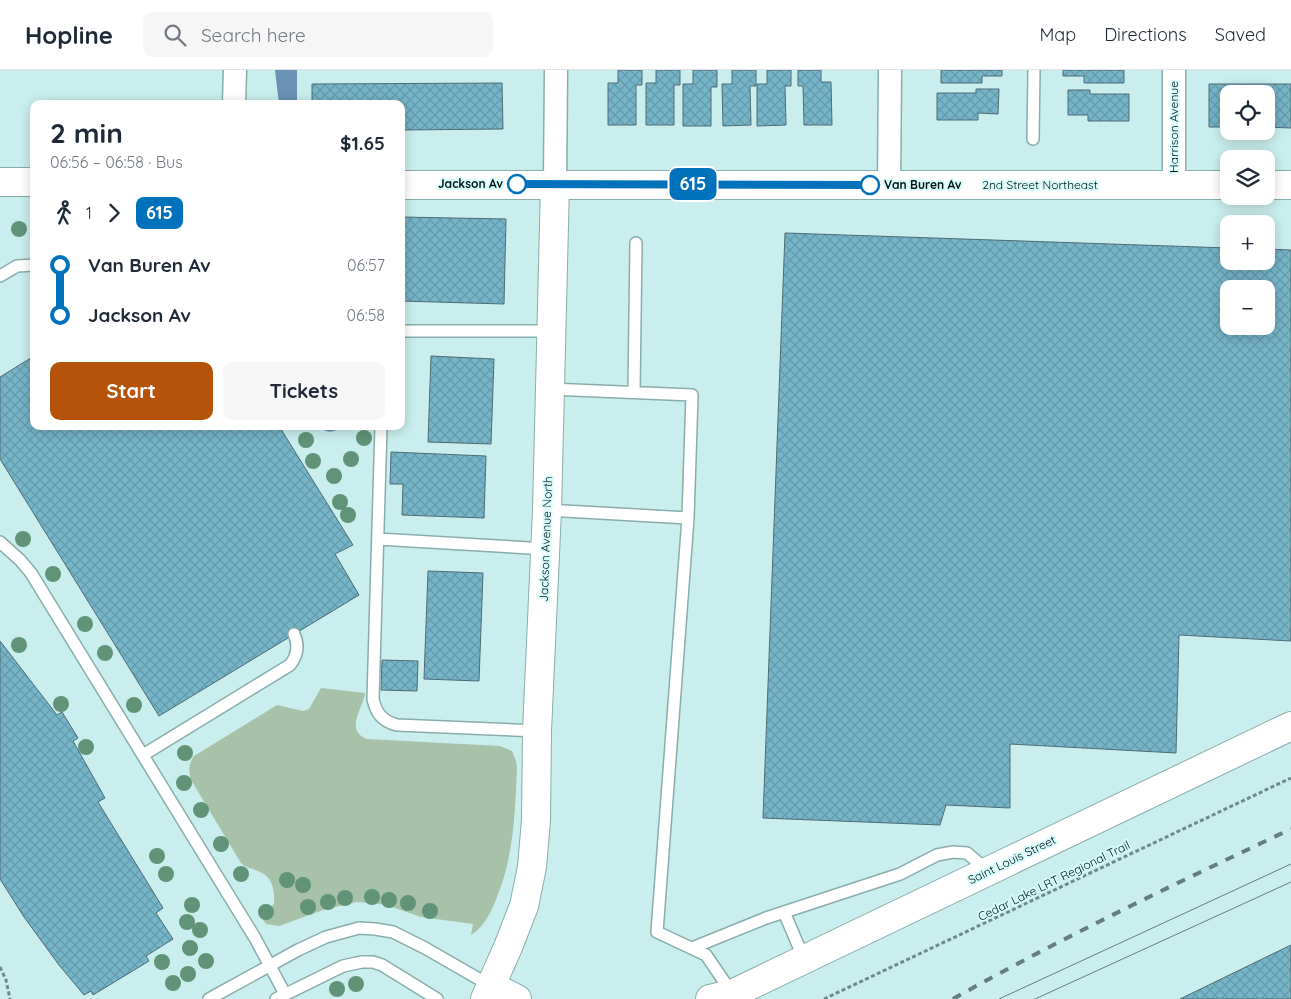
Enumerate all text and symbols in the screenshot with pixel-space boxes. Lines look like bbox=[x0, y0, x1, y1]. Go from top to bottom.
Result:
search box bbox=[143, 12, 493, 57]
text: Hopline bbox=[25, 20, 113, 50]
icon: search bbox=[161, 21, 189, 49]
text: Search here bbox=[201, 23, 306, 47]
text: Map bbox=[1039, 23, 1076, 46]
text: Directions bbox=[1104, 23, 1187, 46]
text: Saved bbox=[1215, 23, 1266, 46]
street label: Harrison Avenue bbox=[1166, 81, 1181, 173]
map controls bbox=[1220, 85, 1275, 335]
button: locate bbox=[1220, 85, 1275, 140]
text: 2 min bbox=[50, 115, 123, 150]
text: $1.65 bbox=[340, 131, 385, 155]
button: layers bbox=[1220, 150, 1275, 205]
text: 06:56 – 06:58 · Bus bbox=[50, 152, 183, 172]
line badge: 615 bbox=[664, 168, 722, 200]
text: 615 bbox=[680, 172, 706, 195]
marker: Jackson Av bbox=[507, 174, 527, 194]
marker: Van Buren Av bbox=[860, 175, 880, 195]
place label: Jackson Av bbox=[438, 176, 503, 191]
place label: Van Buren Av bbox=[884, 177, 962, 192]
street label: 2nd Street Northeast bbox=[982, 177, 1098, 192]
icon: walk bbox=[50, 199, 78, 227]
icon: forward bbox=[100, 199, 128, 227]
text: 615 bbox=[146, 201, 173, 224]
text: 1 bbox=[86, 203, 92, 223]
button: + bbox=[1220, 215, 1275, 270]
text: Van Buren Av bbox=[88, 253, 211, 277]
text: 06:57 bbox=[347, 255, 385, 275]
button: − bbox=[1220, 280, 1275, 335]
text: Jackson Av bbox=[88, 303, 191, 327]
text: 06:58 bbox=[347, 305, 385, 325]
button: Start bbox=[50, 362, 213, 420]
button: Tickets bbox=[223, 362, 385, 420]
street label: Jackson Avenue North bbox=[536, 476, 555, 602]
street label: Saint Louis Street bbox=[966, 832, 1058, 887]
street label: Cedar Lake LRT Regional Trail bbox=[975, 837, 1132, 924]

